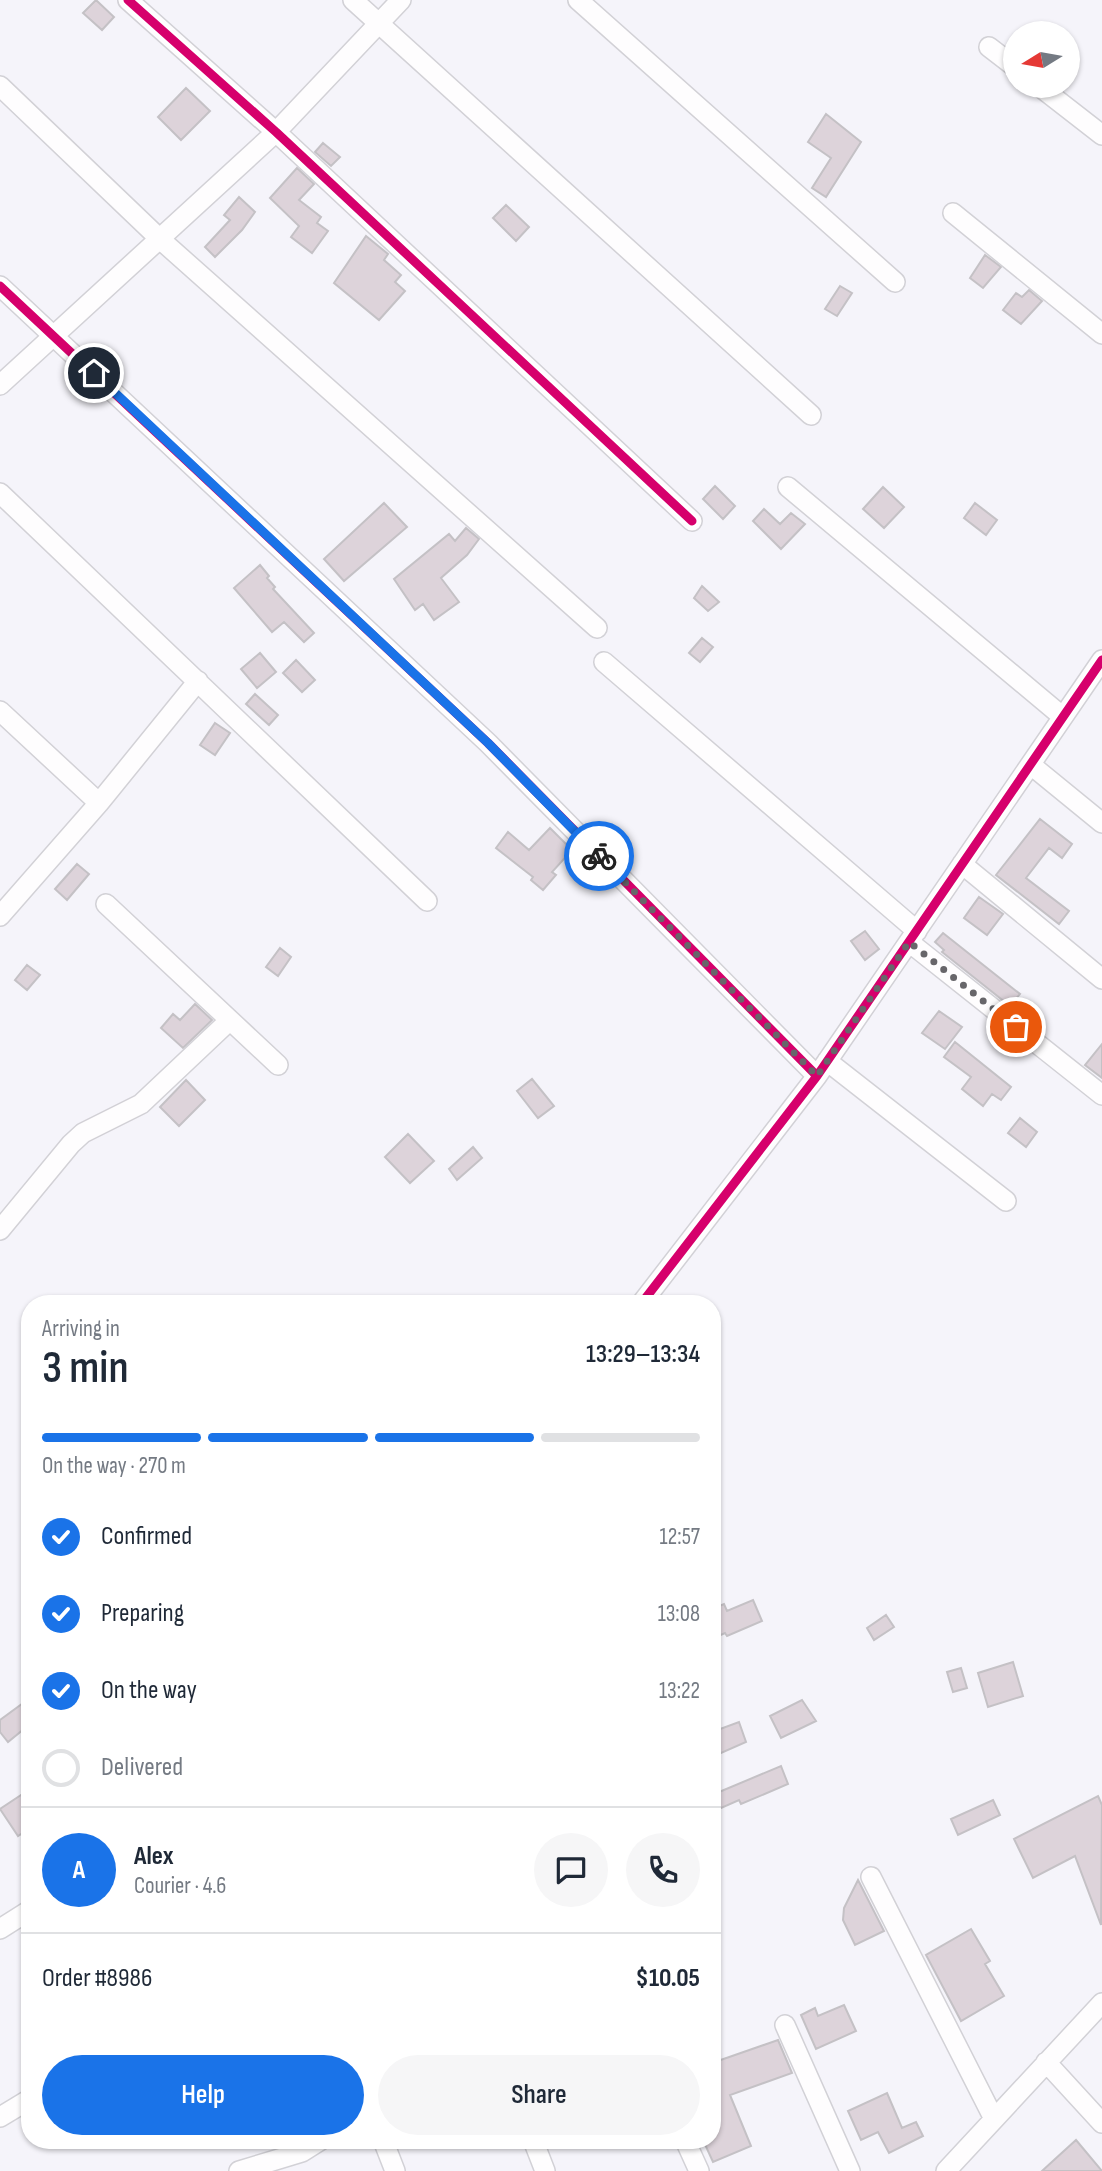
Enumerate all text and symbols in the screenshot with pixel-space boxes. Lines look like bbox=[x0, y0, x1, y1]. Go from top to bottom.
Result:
north arrow bbox=[1003, 21, 1080, 98]
map controls bbox=[1003, 21, 1080, 98]
pin bbox=[64, 343, 124, 403]
icon: home bbox=[75, 354, 113, 392]
courier bbox=[564, 821, 634, 891]
icon: bike bbox=[580, 837, 618, 875]
pin bbox=[986, 997, 1046, 1057]
icon: bag bbox=[997, 1008, 1035, 1046]
text: Arriving in bbox=[42, 1315, 120, 1343]
text: 13:29–13:34 bbox=[586, 1339, 700, 1370]
text: 3 min bbox=[42, 1341, 129, 1396]
text: On the way · 270 m bbox=[42, 1452, 186, 1480]
icon: check bbox=[42, 1518, 80, 1556]
text: Confirmed bbox=[101, 1521, 192, 1552]
text: 12:57 bbox=[660, 1523, 700, 1551]
icon: check bbox=[42, 1595, 80, 1633]
text: Preparing bbox=[101, 1598, 184, 1629]
text: 13:08 bbox=[658, 1600, 700, 1628]
icon: check bbox=[42, 1672, 80, 1710]
text: On the way bbox=[101, 1675, 197, 1706]
text: 13:22 bbox=[659, 1677, 700, 1705]
text: Delivered bbox=[101, 1752, 183, 1783]
button: chat bbox=[534, 1833, 608, 1907]
button: phone bbox=[626, 1833, 700, 1907]
text: Alex bbox=[134, 1841, 174, 1872]
text: A bbox=[73, 1855, 85, 1886]
text: Courier · 4.6 bbox=[134, 1872, 226, 1900]
text: Order #8986 bbox=[42, 1963, 152, 1994]
text: $10.05 bbox=[636, 1963, 700, 1994]
button: Help bbox=[42, 2055, 364, 2135]
button: Share bbox=[378, 2055, 700, 2135]

